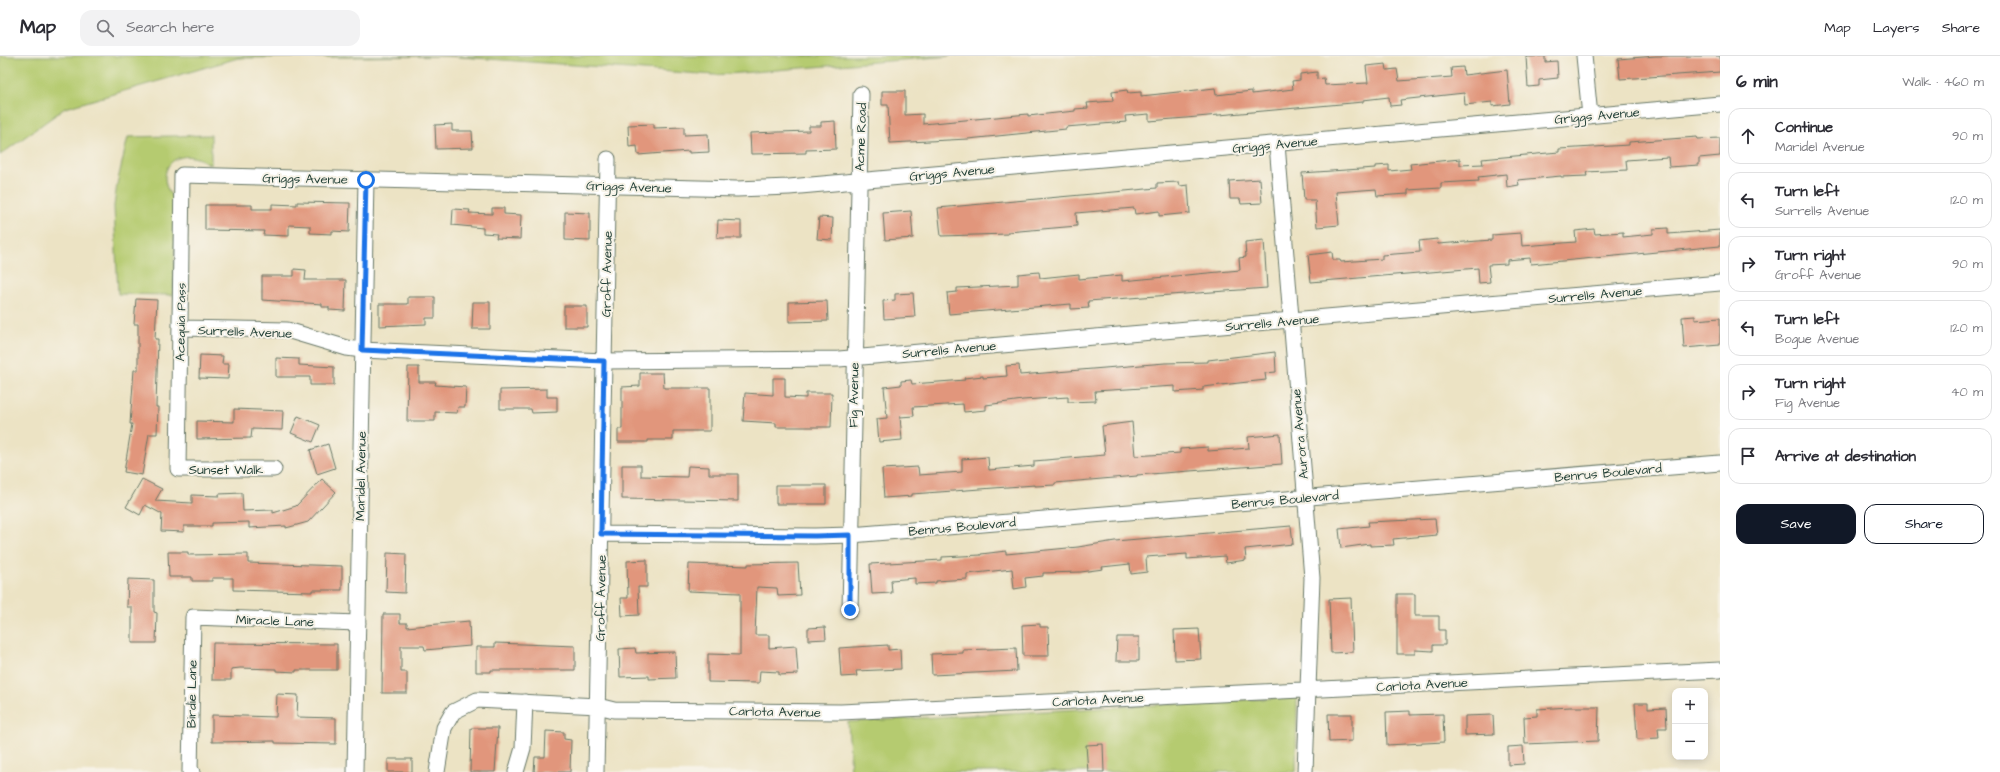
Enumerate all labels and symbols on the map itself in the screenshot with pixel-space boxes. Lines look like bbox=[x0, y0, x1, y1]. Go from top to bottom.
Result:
street label: Acme Road bbox=[851, 102, 871, 172]
street label: Griggs Avenue bbox=[1554, 103, 1641, 130]
street label: Griggs Avenue bbox=[1232, 132, 1319, 159]
street label: Griggs Avenue bbox=[909, 160, 996, 187]
street label: Griggs Avenue bbox=[262, 169, 348, 190]
route start bbox=[357, 171, 375, 189]
street label: Griggs Avenue bbox=[586, 177, 672, 198]
street label: Groff Avenue bbox=[597, 231, 617, 317]
street label: Acequia Pass bbox=[171, 282, 191, 361]
street label: Surrells Avenue bbox=[1547, 282, 1643, 308]
street label: Surrells Avenue bbox=[1224, 310, 1320, 336]
street label: Surrells Avenue bbox=[197, 321, 292, 343]
street label: Surrells Avenue bbox=[901, 337, 997, 363]
street label: Fig Avenue bbox=[844, 362, 865, 428]
street label: Aurora Avenue bbox=[1287, 388, 1313, 480]
street label: Maridel Avenue bbox=[351, 431, 371, 521]
street label: Benrus Boulevard bbox=[1554, 459, 1663, 487]
street label: Sunset Walk bbox=[189, 461, 263, 479]
street label: Benrus Boulevard bbox=[1231, 486, 1340, 514]
street label: Benrus Boulevard bbox=[908, 513, 1017, 541]
street label: Groff Avenue bbox=[591, 555, 611, 641]
route end bbox=[841, 601, 859, 619]
street label: Miracle Lane bbox=[236, 611, 314, 631]
street label: Birdie Lane bbox=[182, 660, 202, 728]
street label: Carlota Avenue bbox=[1376, 674, 1468, 696]
street label: Carlota Avenue bbox=[1052, 689, 1144, 711]
street label: Carlota Avenue bbox=[729, 702, 821, 722]

